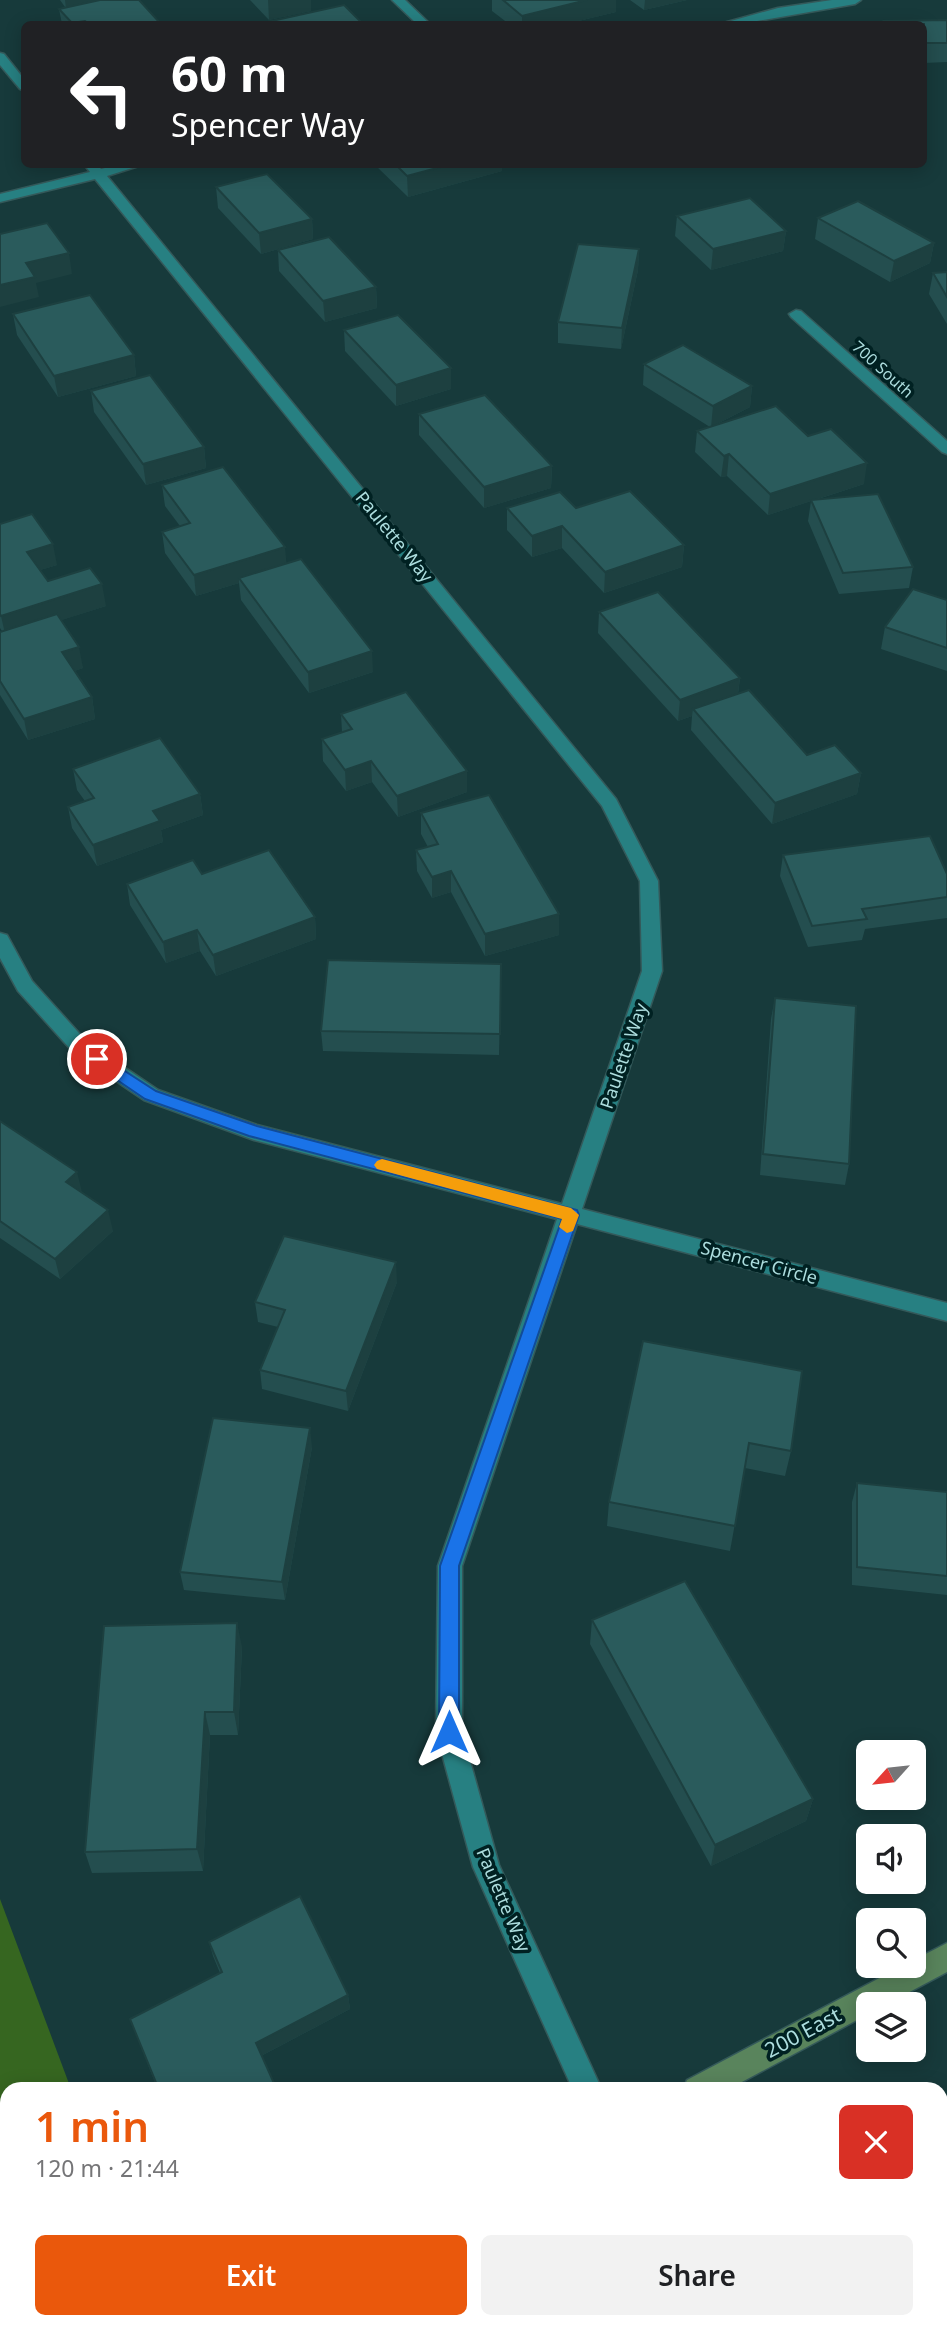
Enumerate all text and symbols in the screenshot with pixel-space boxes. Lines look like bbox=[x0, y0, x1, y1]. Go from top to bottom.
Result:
text: 60 m bbox=[171, 40, 288, 106]
icon: left bbox=[56, 49, 147, 140]
text: Spencer Way bbox=[171, 103, 364, 146]
street label: 700 South bbox=[848, 336, 918, 402]
street label: Paulette Way bbox=[351, 486, 439, 587]
street label: Paulette Way bbox=[594, 999, 653, 1112]
pin bbox=[67, 1029, 127, 1089]
icon: arrive bbox=[78, 1040, 116, 1078]
street label: Spencer Circle bbox=[698, 1235, 820, 1289]
position arrow bbox=[412, 1695, 486, 1769]
north arrow bbox=[856, 1740, 926, 1810]
map controls bbox=[856, 1740, 926, 2062]
button: sound bbox=[856, 1824, 926, 1894]
street label: Paulette Way bbox=[471, 1844, 537, 1956]
button: search bbox=[856, 1908, 926, 1978]
button: layers bbox=[856, 1992, 926, 2062]
street label: 200 East bbox=[759, 2000, 846, 2064]
text: 1 min bbox=[35, 2097, 149, 2154]
button: close bbox=[839, 2105, 913, 2179]
text: 120 m · 21:44 bbox=[35, 2152, 179, 2184]
button: Exit bbox=[35, 2235, 467, 2315]
button: Share bbox=[481, 2235, 913, 2315]

